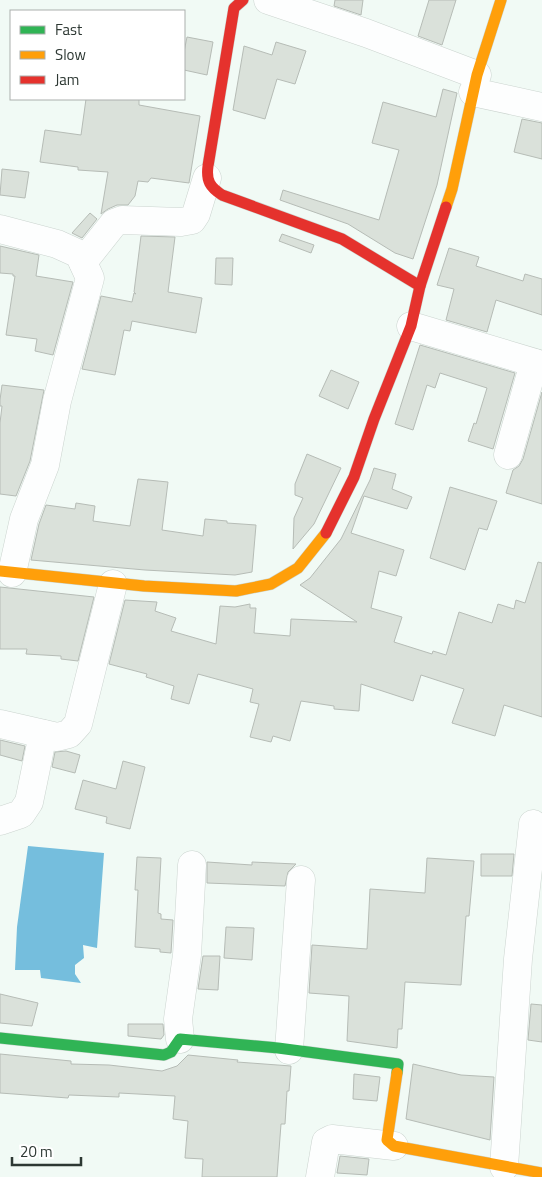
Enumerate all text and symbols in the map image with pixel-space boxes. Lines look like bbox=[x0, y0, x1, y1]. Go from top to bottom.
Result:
legend bbox=[10, 10, 185, 100]
text: Fast bbox=[55, 18, 83, 41]
text: Slow bbox=[55, 43, 86, 66]
text: Jam bbox=[55, 68, 79, 91]
scale bar bbox=[12, 1134, 81, 1166]
text: 20 m bbox=[20, 1140, 53, 1163]

